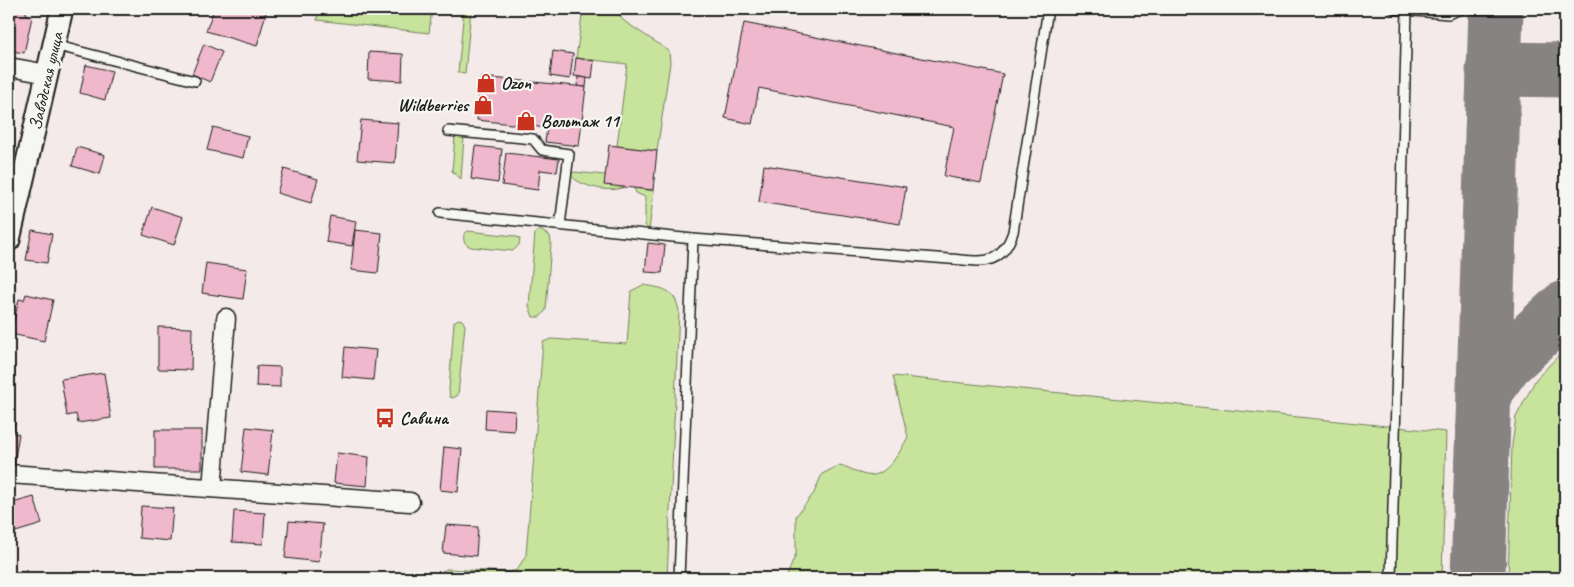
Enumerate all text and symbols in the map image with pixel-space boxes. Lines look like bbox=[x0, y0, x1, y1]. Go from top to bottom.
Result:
street label: Заводская улица bbox=[24, 29, 68, 132]
shop icon: Ozon bbox=[475, 72, 497, 94]
place label: Ozon bbox=[501, 72, 532, 94]
place label: Wildberries bbox=[398, 94, 470, 116]
shop icon: Wildberries bbox=[472, 94, 494, 116]
shop icon: Вольтаж 11 bbox=[515, 110, 537, 132]
place label: Вольтаж 11 bbox=[541, 110, 621, 132]
bus stop icon: Савина bbox=[374, 407, 396, 429]
place label: Савина bbox=[400, 407, 450, 429]

